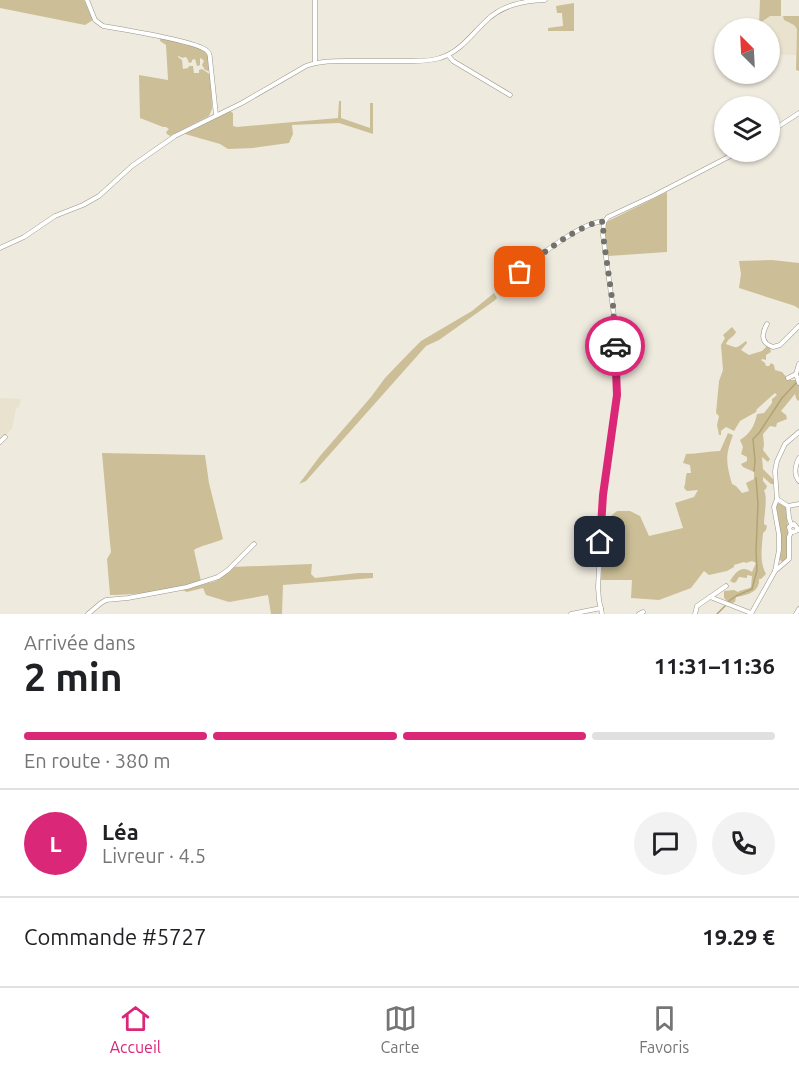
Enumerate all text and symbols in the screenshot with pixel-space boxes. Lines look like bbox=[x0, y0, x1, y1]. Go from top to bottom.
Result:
north arrow bbox=[714, 18, 780, 84]
map controls bbox=[714, 18, 780, 162]
button: layers bbox=[714, 96, 780, 162]
pin bbox=[494, 246, 545, 297]
icon: bag bbox=[503, 255, 536, 288]
courier bbox=[585, 316, 645, 376]
icon: car bbox=[599, 330, 632, 363]
pin bbox=[574, 516, 625, 567]
icon: home bbox=[583, 525, 616, 558]
text: Arrivée dans bbox=[24, 631, 135, 654]
text: 11:31–11:36 bbox=[654, 653, 775, 678]
text: 2 min bbox=[24, 655, 123, 698]
text: En route · 380 m bbox=[24, 749, 171, 772]
button: chat bbox=[634, 812, 697, 875]
button: phone bbox=[712, 812, 775, 875]
text: Léa bbox=[102, 819, 139, 844]
text: L bbox=[49, 831, 62, 856]
text: Livreur · 4.5 bbox=[102, 844, 206, 867]
text: Commande #5727 bbox=[24, 924, 206, 949]
text: 19.29 € bbox=[702, 924, 775, 949]
tab: Accueil bbox=[110, 1002, 161, 1056]
tab: Carte bbox=[380, 1002, 420, 1056]
tab: Favoris bbox=[639, 1002, 689, 1056]

